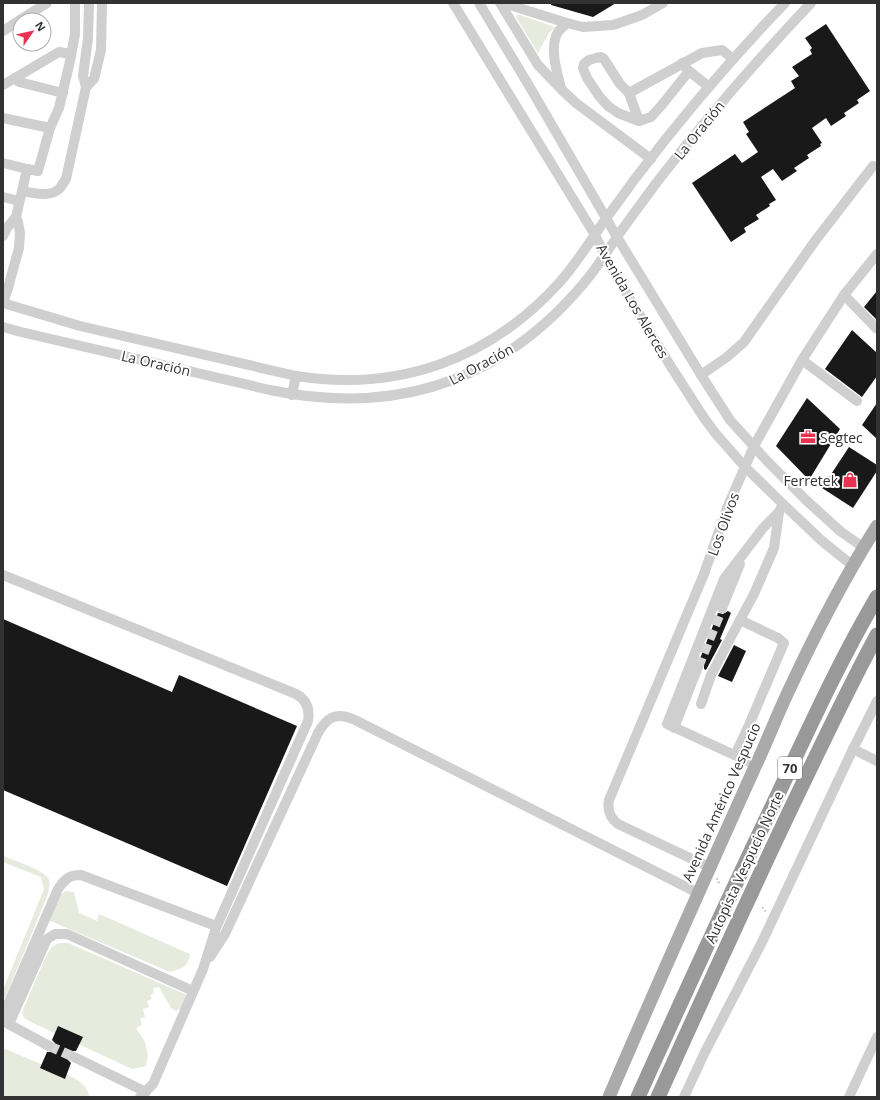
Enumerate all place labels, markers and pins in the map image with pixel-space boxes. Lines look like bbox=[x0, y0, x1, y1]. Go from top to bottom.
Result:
office icon: Segtec bbox=[799, 428, 817, 446]
place label: Segtec bbox=[820, 428, 863, 447]
place label: Ferretek bbox=[783, 471, 839, 490]
shop icon: Ferretek bbox=[841, 471, 859, 489]

